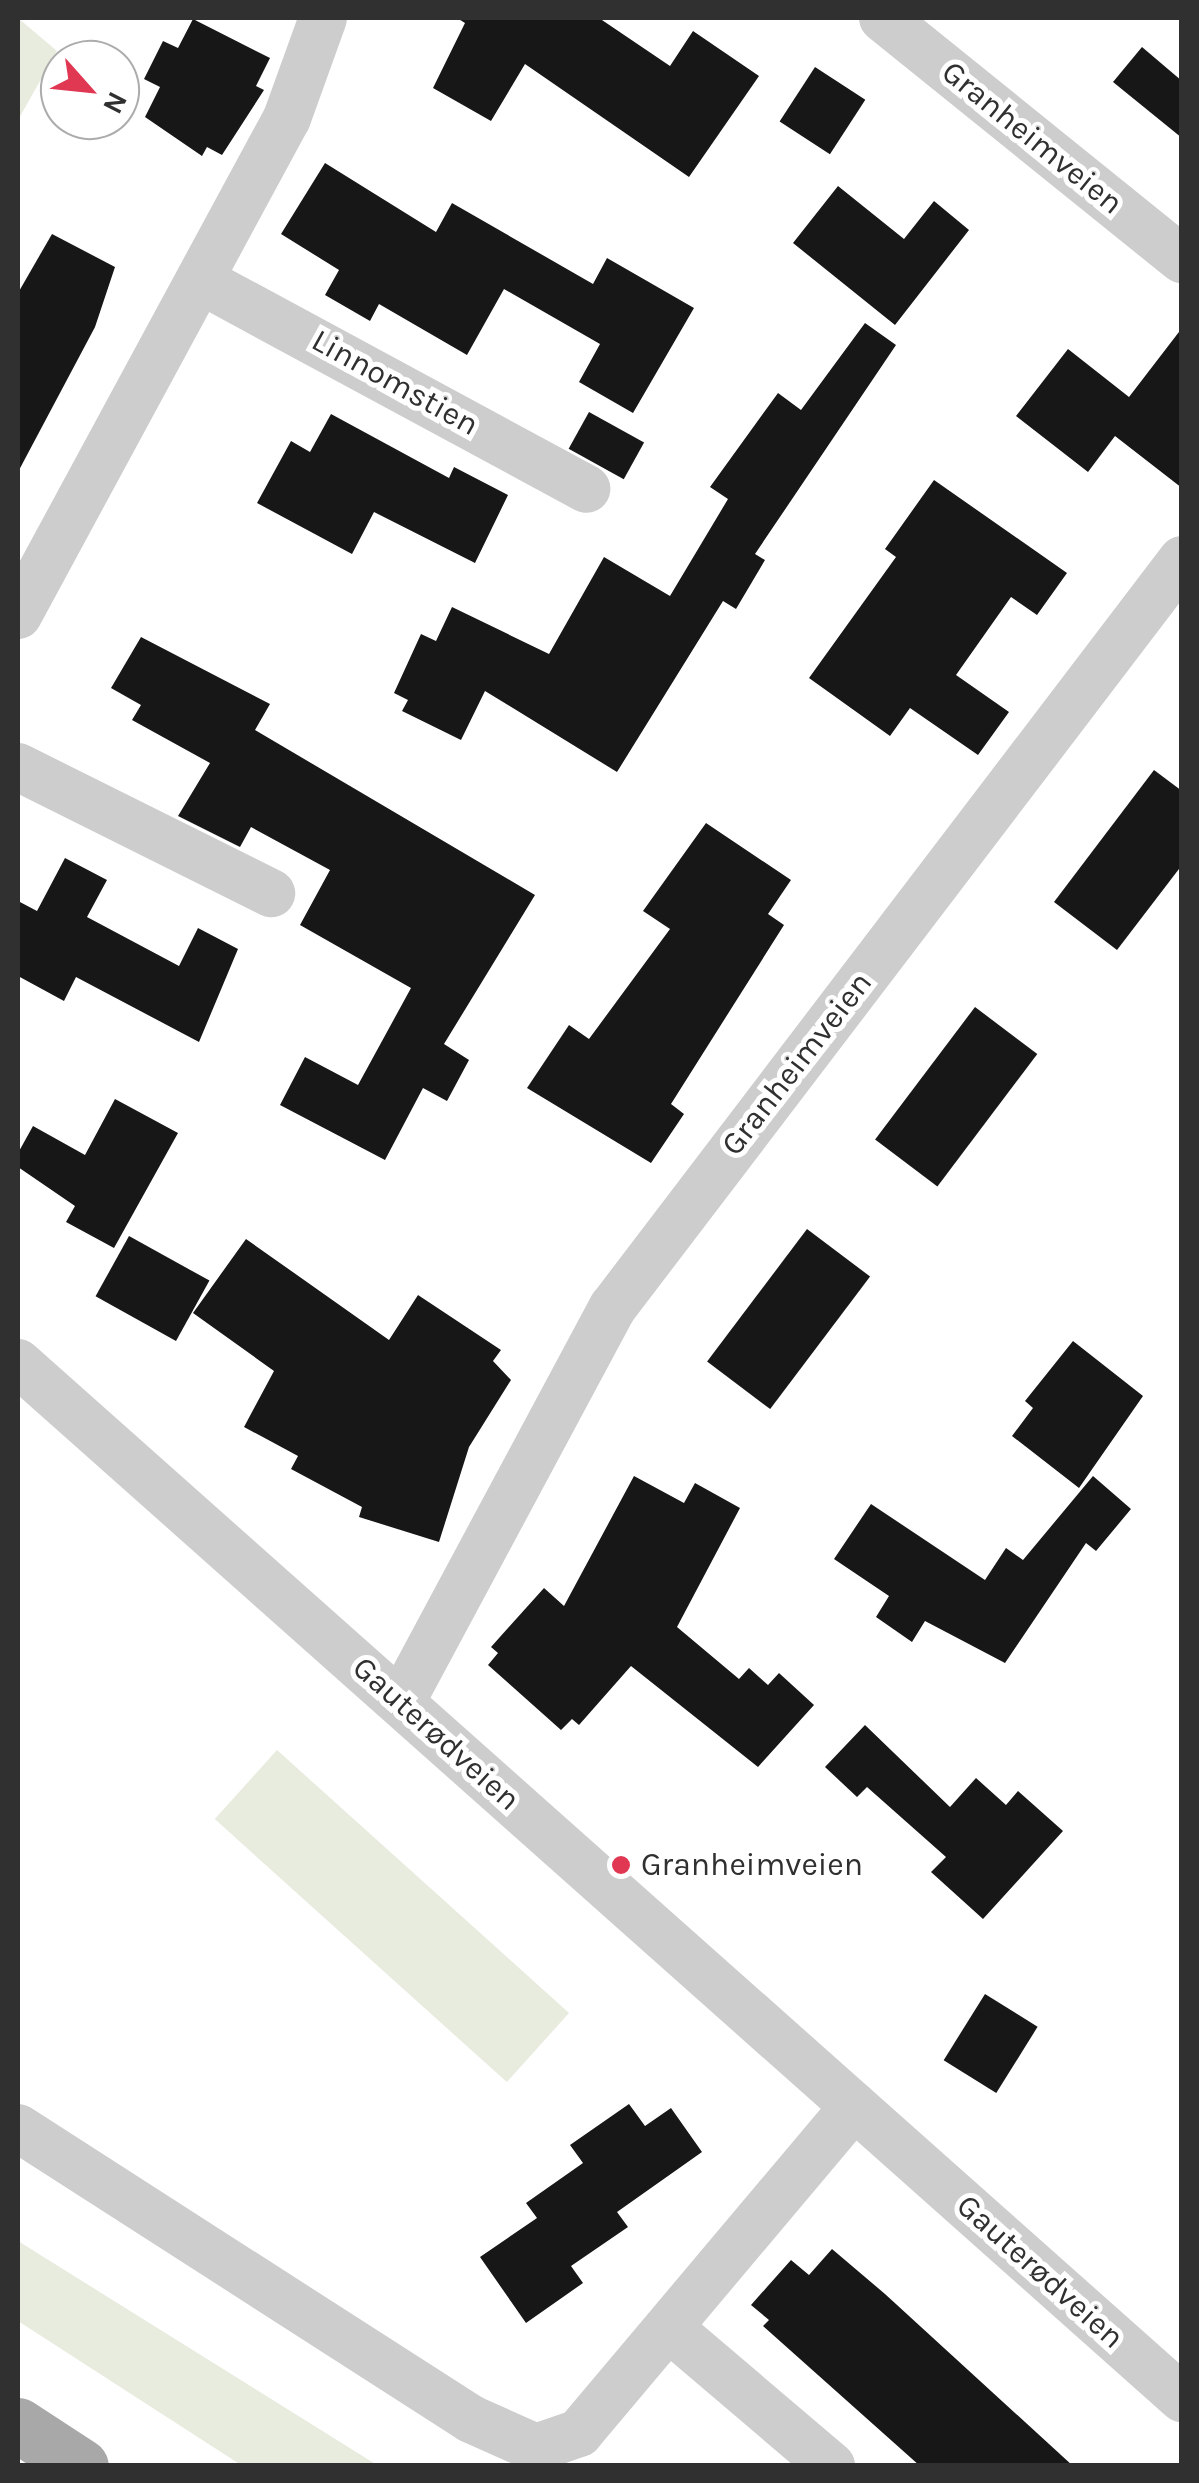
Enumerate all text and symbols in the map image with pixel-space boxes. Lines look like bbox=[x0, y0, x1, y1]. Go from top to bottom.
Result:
north arrow bbox=[40, 40, 140, 140]
street label: Granheimveien bbox=[934, 53, 1130, 223]
text: N bbox=[96, 86, 135, 119]
street label: Linnomstien bbox=[305, 321, 485, 445]
street label: Granheimveien bbox=[713, 965, 881, 1163]
street label: Gauterødveien bbox=[344, 1649, 528, 1819]
place label: Granheimveien bbox=[641, 1846, 863, 1884]
marker: Granheimveien bbox=[610, 1854, 632, 1876]
street label: Gauterødveien bbox=[948, 2187, 1132, 2357]

